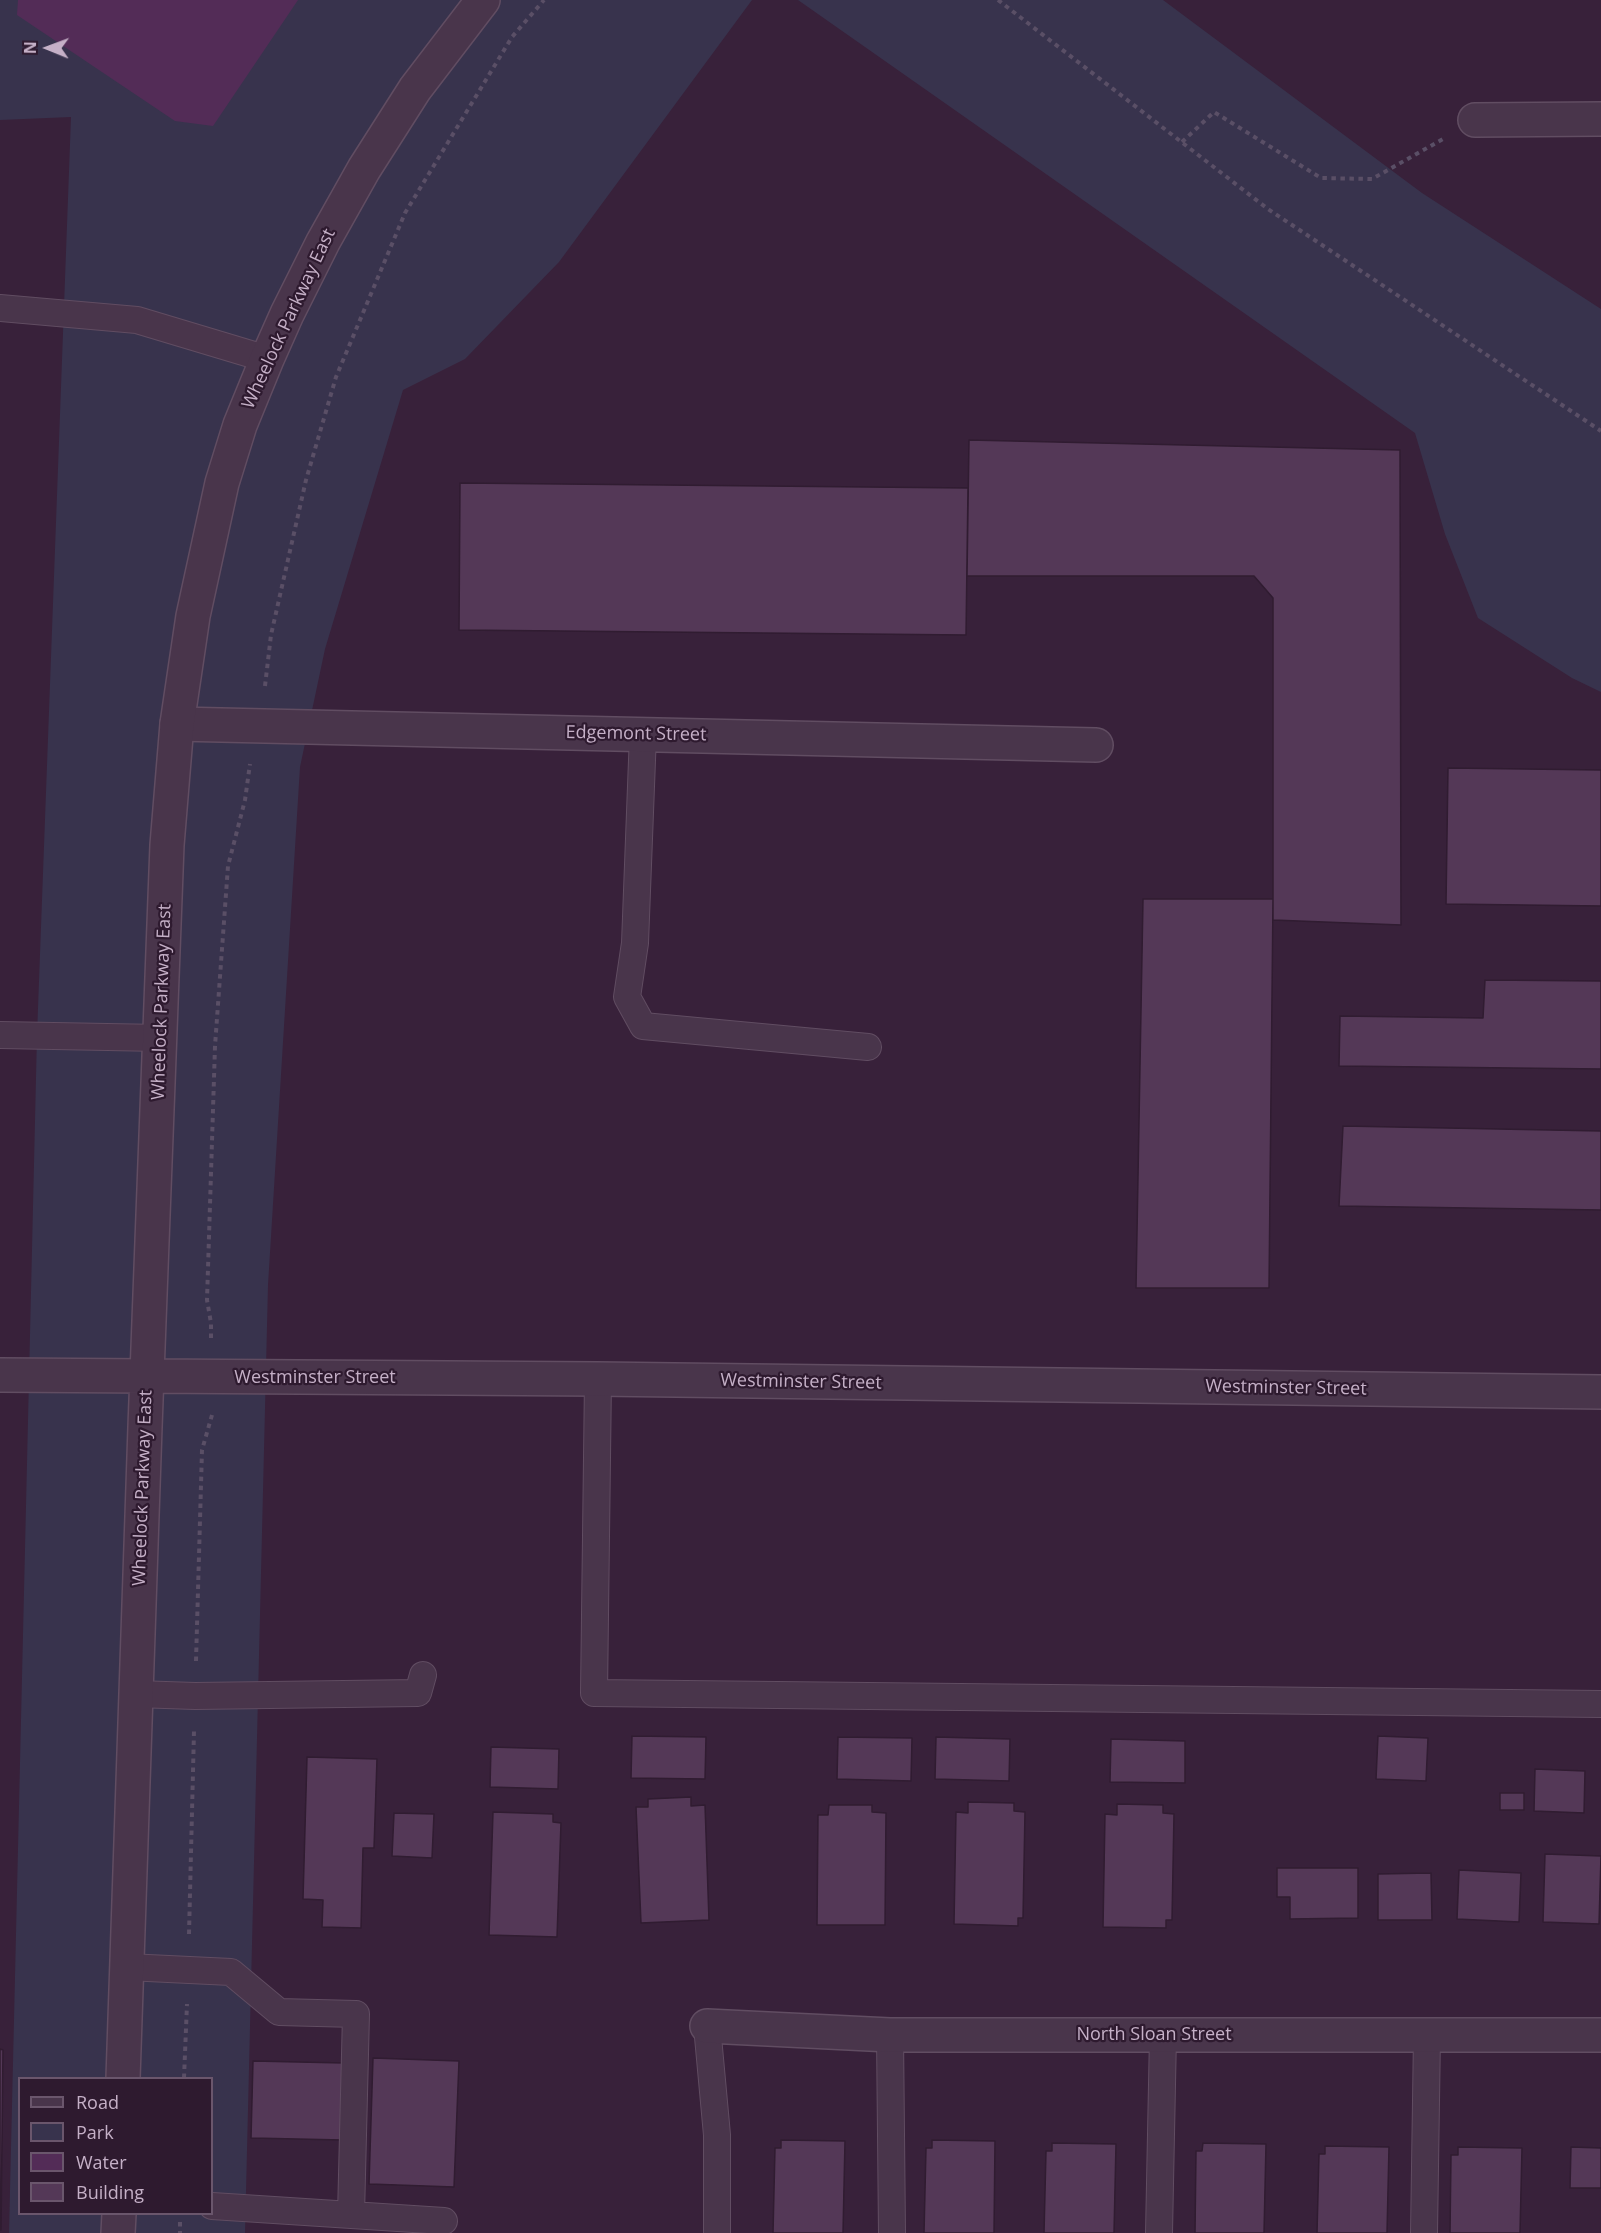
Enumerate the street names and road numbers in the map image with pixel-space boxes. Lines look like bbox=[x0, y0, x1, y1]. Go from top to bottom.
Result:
street label: Wheelock Parkway East bbox=[238, 225, 340, 413]
street label: Edgemont Street bbox=[565, 722, 707, 746]
street label: Wheelock Parkway East bbox=[148, 904, 176, 1100]
street label: Westminster Street bbox=[234, 1367, 396, 1389]
street label: Westminster Street bbox=[720, 1370, 882, 1394]
street label: Westminster Street bbox=[1205, 1376, 1367, 1400]
street label: Wheelock Parkway East bbox=[129, 1390, 157, 1586]
street label: North Sloan Street bbox=[1076, 2024, 1232, 2046]

